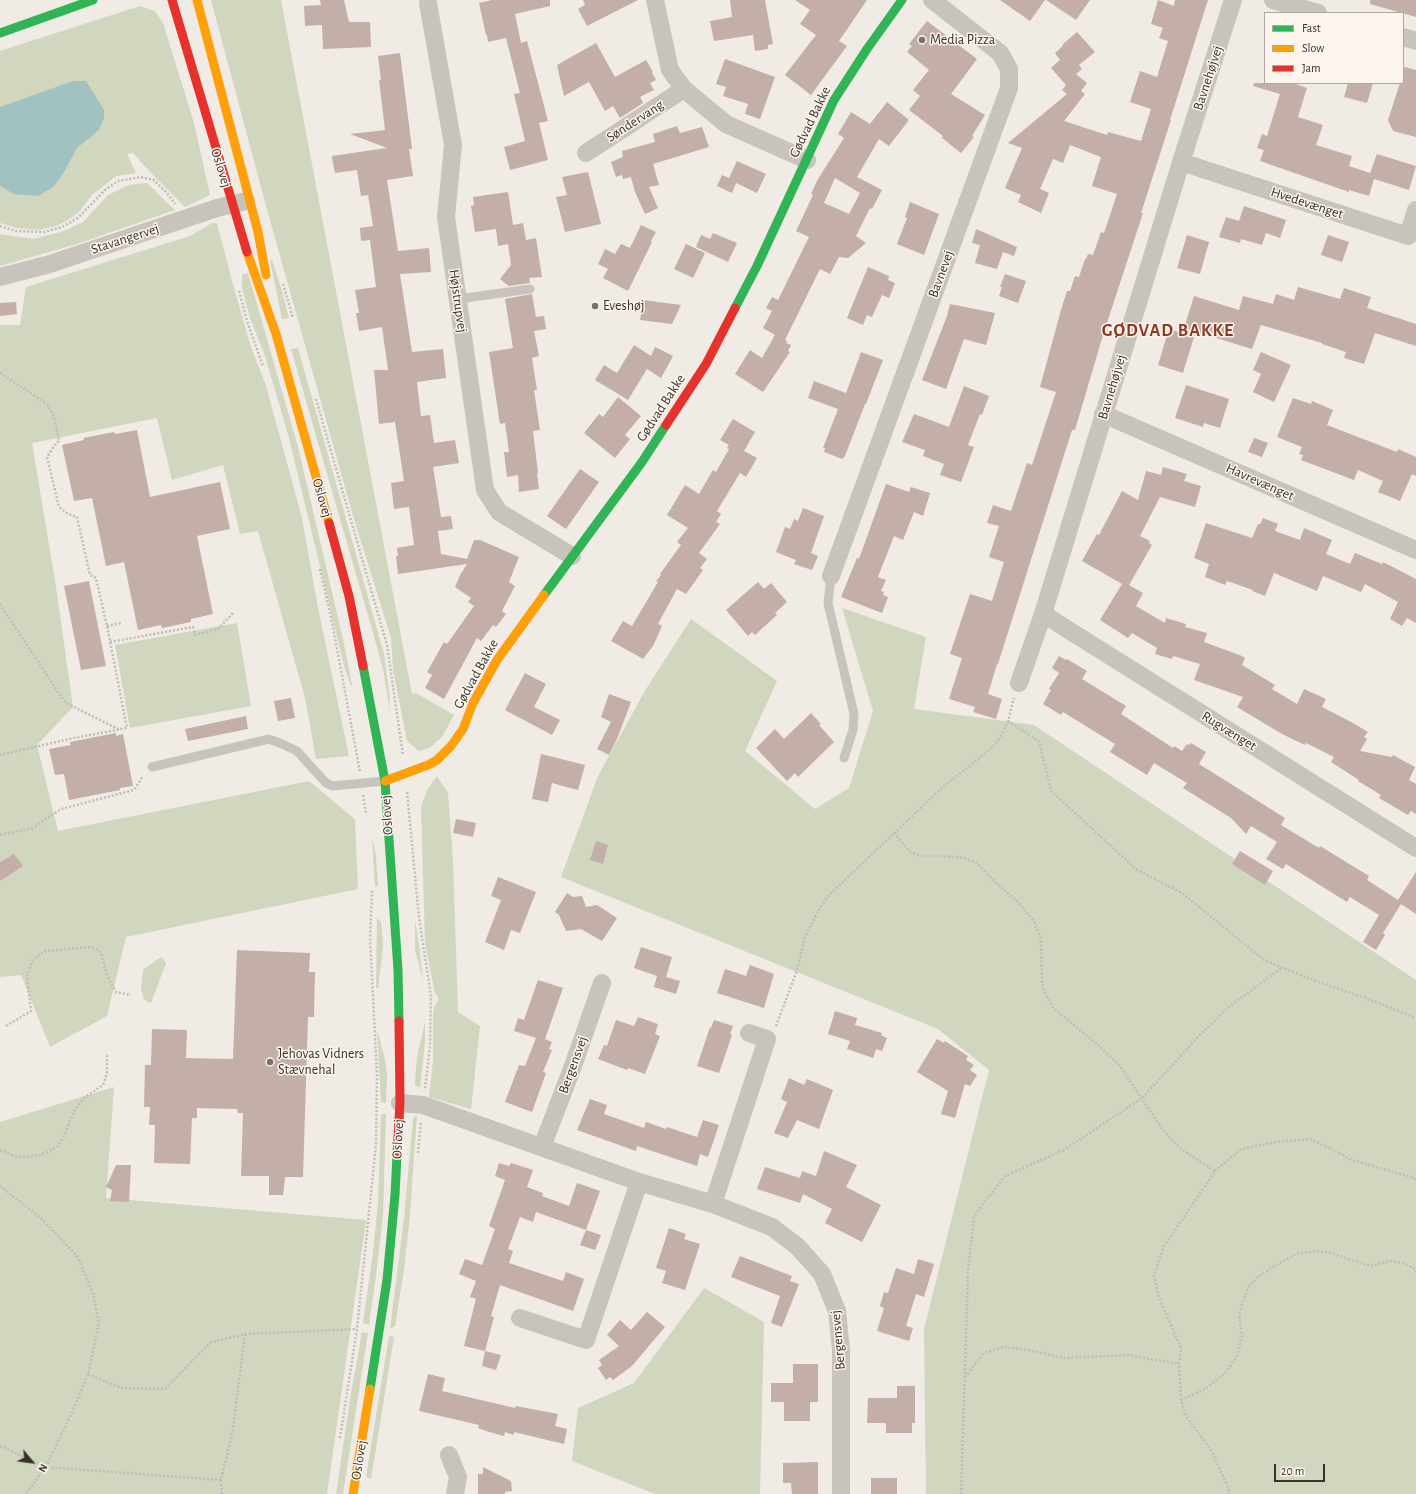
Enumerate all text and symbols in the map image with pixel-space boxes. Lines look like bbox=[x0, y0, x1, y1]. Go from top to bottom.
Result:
legend bbox=[1264, 12, 1404, 84]
text: Fast bbox=[1302, 22, 1321, 34]
place label: Media Pizza bbox=[930, 32, 995, 48]
marker: Media Pizza bbox=[917, 35, 927, 45]
text: Slow bbox=[1302, 42, 1324, 54]
street label: Bavnehøjvej bbox=[1190, 43, 1226, 113]
text: Jam bbox=[1302, 62, 1321, 74]
street label: Gødvad Bakke bbox=[786, 84, 834, 160]
street label: Søndervang bbox=[603, 96, 667, 146]
street label: Oslovej bbox=[207, 146, 235, 190]
street label: Hvedevænget bbox=[1269, 183, 1345, 223]
street label: Stavangervej bbox=[89, 220, 161, 258]
street label: Bavnevej bbox=[925, 248, 957, 300]
street label: Højstrupvej bbox=[445, 268, 471, 334]
place label: Eveshøj bbox=[603, 298, 645, 314]
marker: Eveshøj bbox=[590, 301, 600, 311]
district label: GØDVAD BAKKE bbox=[1102, 320, 1234, 342]
street label: Bavnehøjvej bbox=[1094, 352, 1130, 422]
street label: Gødvad Bakke bbox=[633, 371, 689, 445]
street label: Havrevænget bbox=[1223, 460, 1297, 504]
street label: Oslovej bbox=[308, 476, 336, 520]
street label: Gødvad Bakke bbox=[450, 636, 502, 712]
street label: Rugvænget bbox=[1198, 708, 1260, 754]
street label: Oslovej bbox=[377, 794, 397, 836]
street label: Bergensvej bbox=[555, 1034, 591, 1096]
place label: Jehovas Vidners Stævnehal bbox=[278, 1046, 364, 1078]
marker: Jehovas Vidners Stævnehal bbox=[265, 1057, 275, 1067]
street label: Oslovej bbox=[389, 1119, 407, 1159]
street label: Bergensvej bbox=[827, 1309, 849, 1371]
street label: Oslovej bbox=[348, 1439, 370, 1481]
north arrow bbox=[12, 1442, 52, 1482]
scale bar bbox=[1276, 1456, 1327, 1482]
text: N bbox=[36, 1462, 50, 1474]
text: 20 m bbox=[1281, 1465, 1304, 1477]

